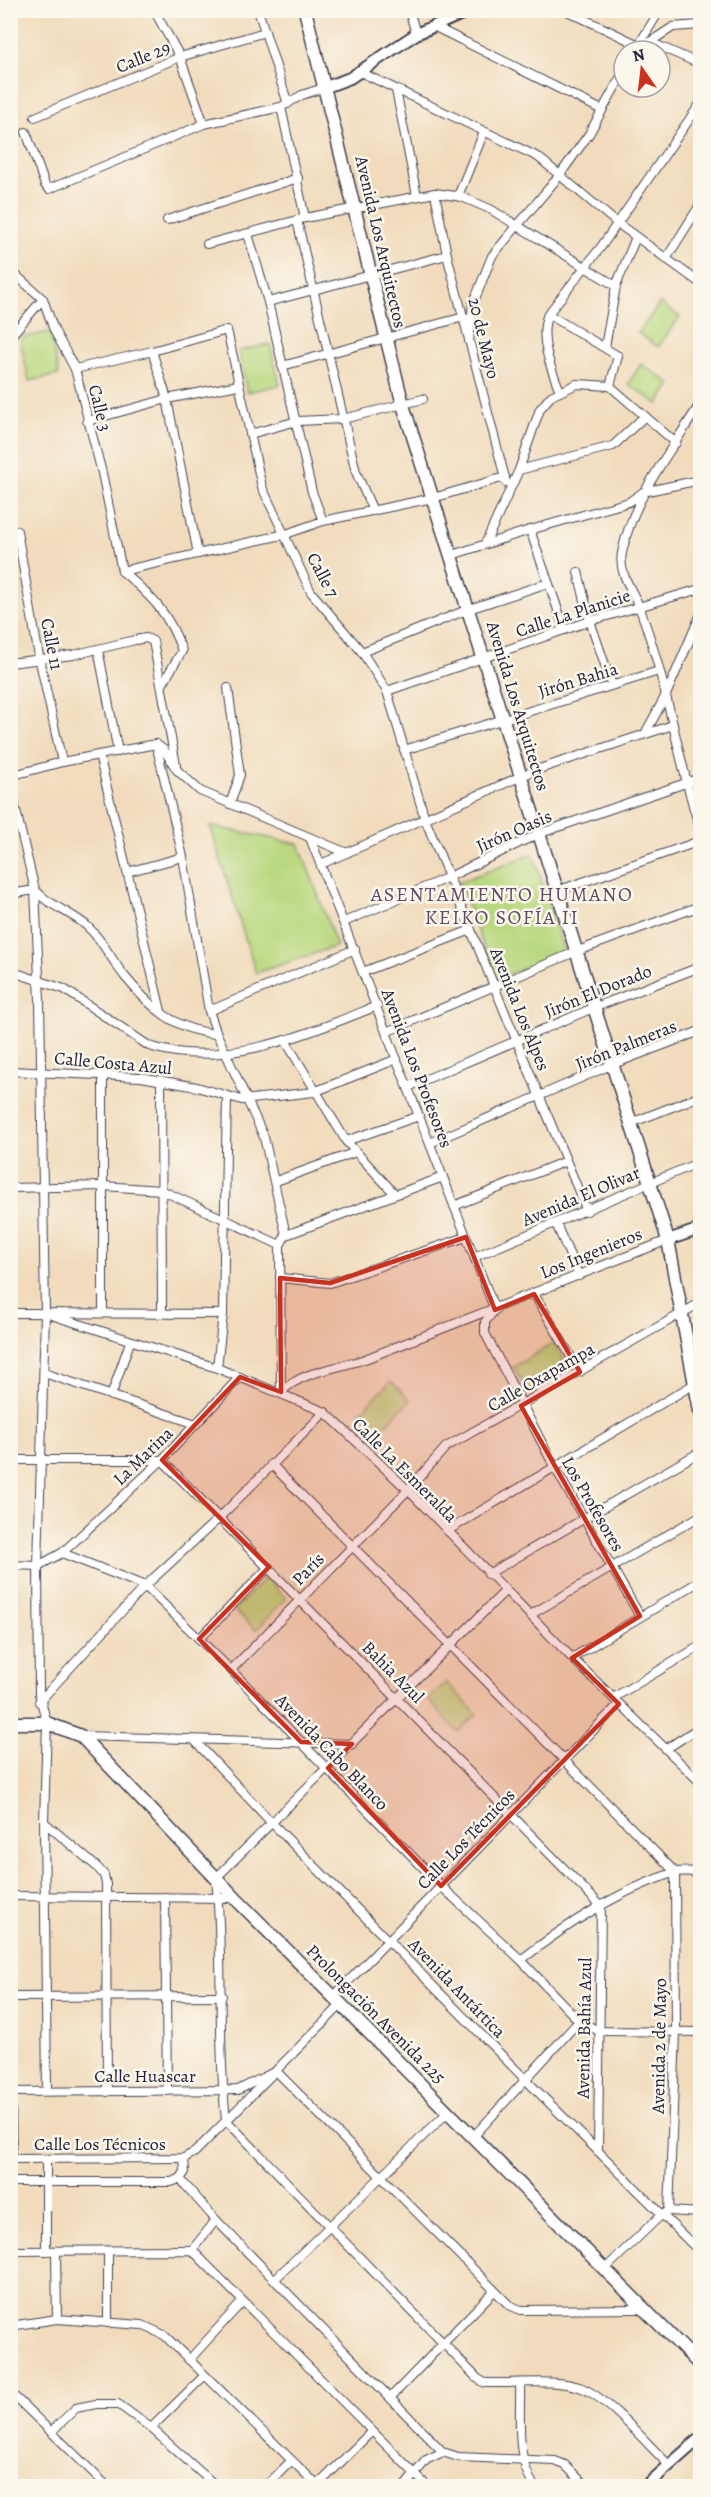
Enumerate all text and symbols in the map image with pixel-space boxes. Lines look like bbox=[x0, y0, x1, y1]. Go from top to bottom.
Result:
street label: Calle 29 bbox=[112, 35, 174, 79]
north arrow bbox=[612, 39, 672, 99]
text: N bbox=[630, 43, 647, 67]
street label: Avenida Los Arquitectos bbox=[349, 153, 413, 331]
street label: 20 de Mayo bbox=[462, 295, 506, 381]
street label: Calle 3 bbox=[83, 382, 117, 434]
street label: Calle 7 bbox=[301, 548, 345, 602]
street label: Calle La Planicie bbox=[512, 583, 634, 643]
street label: Calle 11 bbox=[35, 616, 69, 672]
street label: Avenida Los Arquitectos bbox=[480, 617, 555, 794]
street label: Jirón Bahia bbox=[535, 656, 621, 703]
street label: Jirón Oasis bbox=[473, 804, 555, 858]
district label: ASENTAMIENTO HUMANO KEIKO SOFÍA II bbox=[370, 881, 633, 931]
street label: Avenida Los Alpes bbox=[484, 943, 556, 1074]
street label: Jirón El Dorado bbox=[541, 959, 655, 1023]
street label: Avenida Los Profesores bbox=[375, 984, 458, 1151]
street label: Jirón Palmeras bbox=[572, 1014, 680, 1076]
street label: Calle Costa Azul bbox=[53, 1046, 173, 1080]
street label: Avenida El Olivar bbox=[517, 1160, 644, 1232]
street label: Los Ingenieros bbox=[536, 1222, 646, 1284]
street label: Calle Oxapampa bbox=[483, 1336, 599, 1417]
street label: Calle La Esmeralda bbox=[347, 1412, 463, 1528]
street label: La Marina bbox=[108, 1421, 179, 1491]
street label: Los Profesores bbox=[556, 1452, 630, 1556]
street label: París bbox=[286, 1547, 330, 1591]
street label: Bahia Azul bbox=[357, 1636, 430, 1709]
street label: Avenida Cabo Blanco bbox=[269, 1688, 394, 1816]
street label: Calle Los Técnicos bbox=[412, 1783, 520, 1895]
street label: Avenida Antártica bbox=[402, 1932, 511, 2044]
street label: Prolongación Avenida 225 bbox=[301, 1939, 451, 2089]
street label: Avenida Bahía Azul bbox=[571, 1957, 597, 2100]
street label: Avenida 2 de Mayo bbox=[646, 1978, 672, 2115]
street label: Calle Huascar bbox=[94, 2064, 196, 2088]
street label: Calle Los Técnicos bbox=[34, 2132, 166, 2156]

